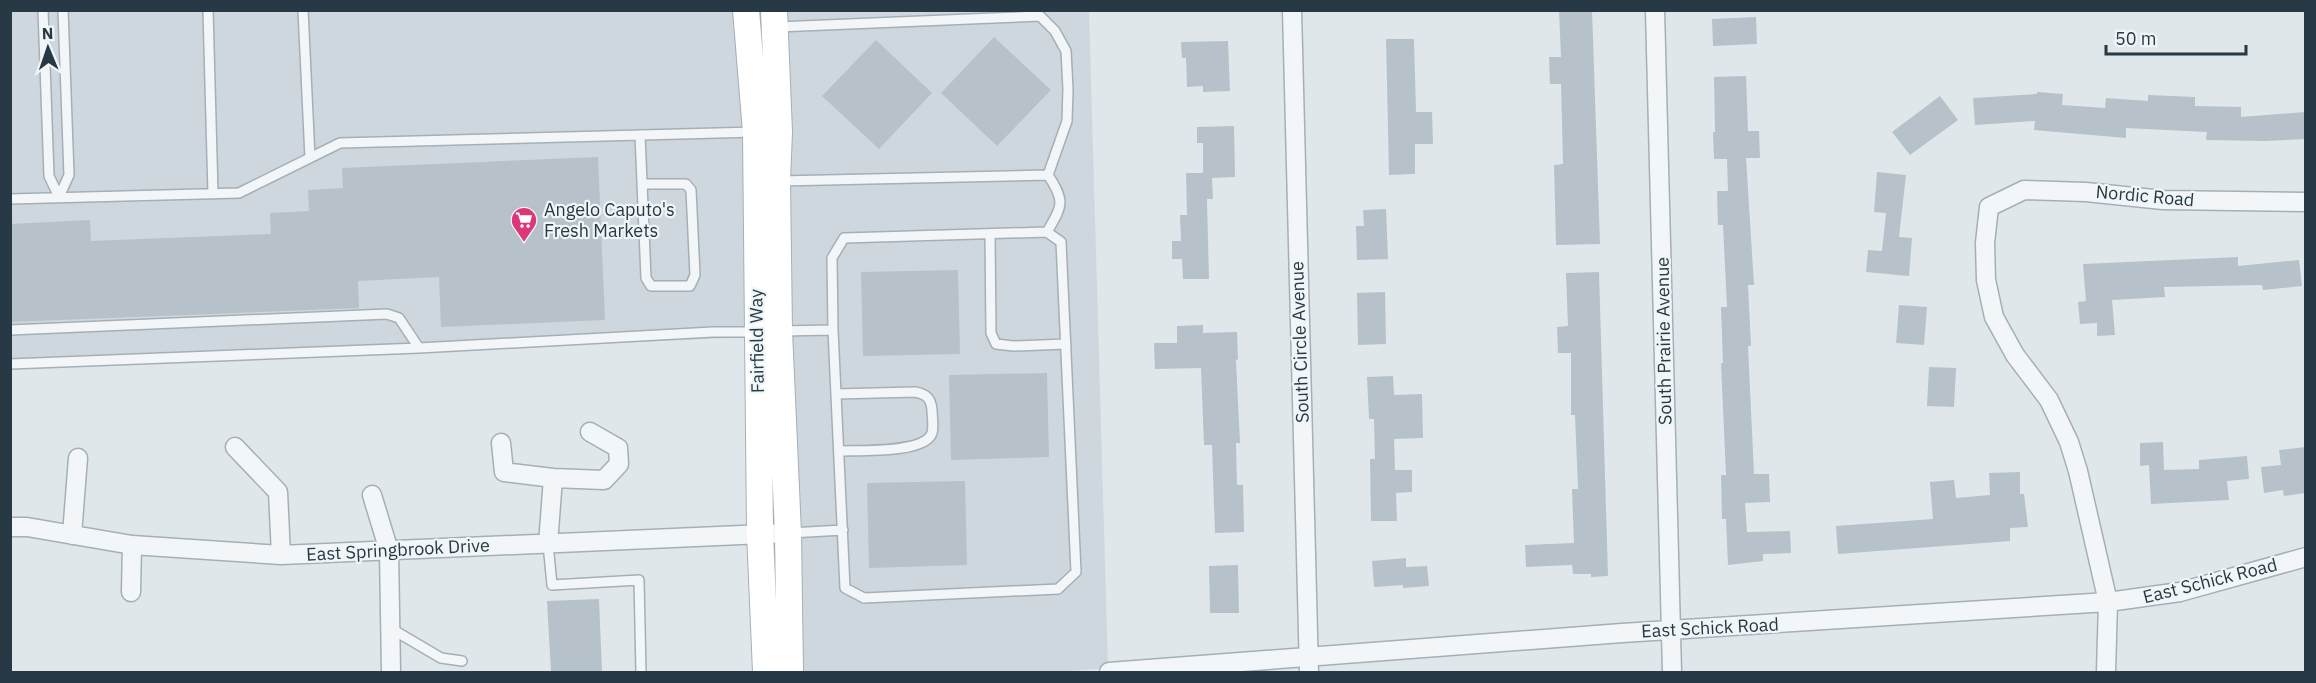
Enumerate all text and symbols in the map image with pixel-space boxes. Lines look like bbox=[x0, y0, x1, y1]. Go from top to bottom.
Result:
north arrow bbox=[18, 18, 78, 78]
scale bar bbox=[2106, 18, 2246, 56]
text: N bbox=[41, 23, 54, 43]
text: 50 m bbox=[2115, 27, 2157, 50]
street label: Nordic Road bbox=[2095, 180, 2195, 211]
place label: Angelo Caputo's Fresh Markets bbox=[544, 198, 675, 242]
supermarket icon: Angelo Caputo's Fresh Markets bbox=[509, 205, 539, 243]
street label: South Prairie Avenue bbox=[1651, 257, 1676, 425]
street label: South Circle Avenue bbox=[1285, 261, 1314, 423]
street label: Fairfield Way bbox=[744, 289, 769, 393]
street label: East Springbrook Drive bbox=[306, 533, 490, 566]
street label: East Schick Road bbox=[2140, 553, 2279, 608]
street label: East Schick Road bbox=[1641, 612, 1779, 643]

